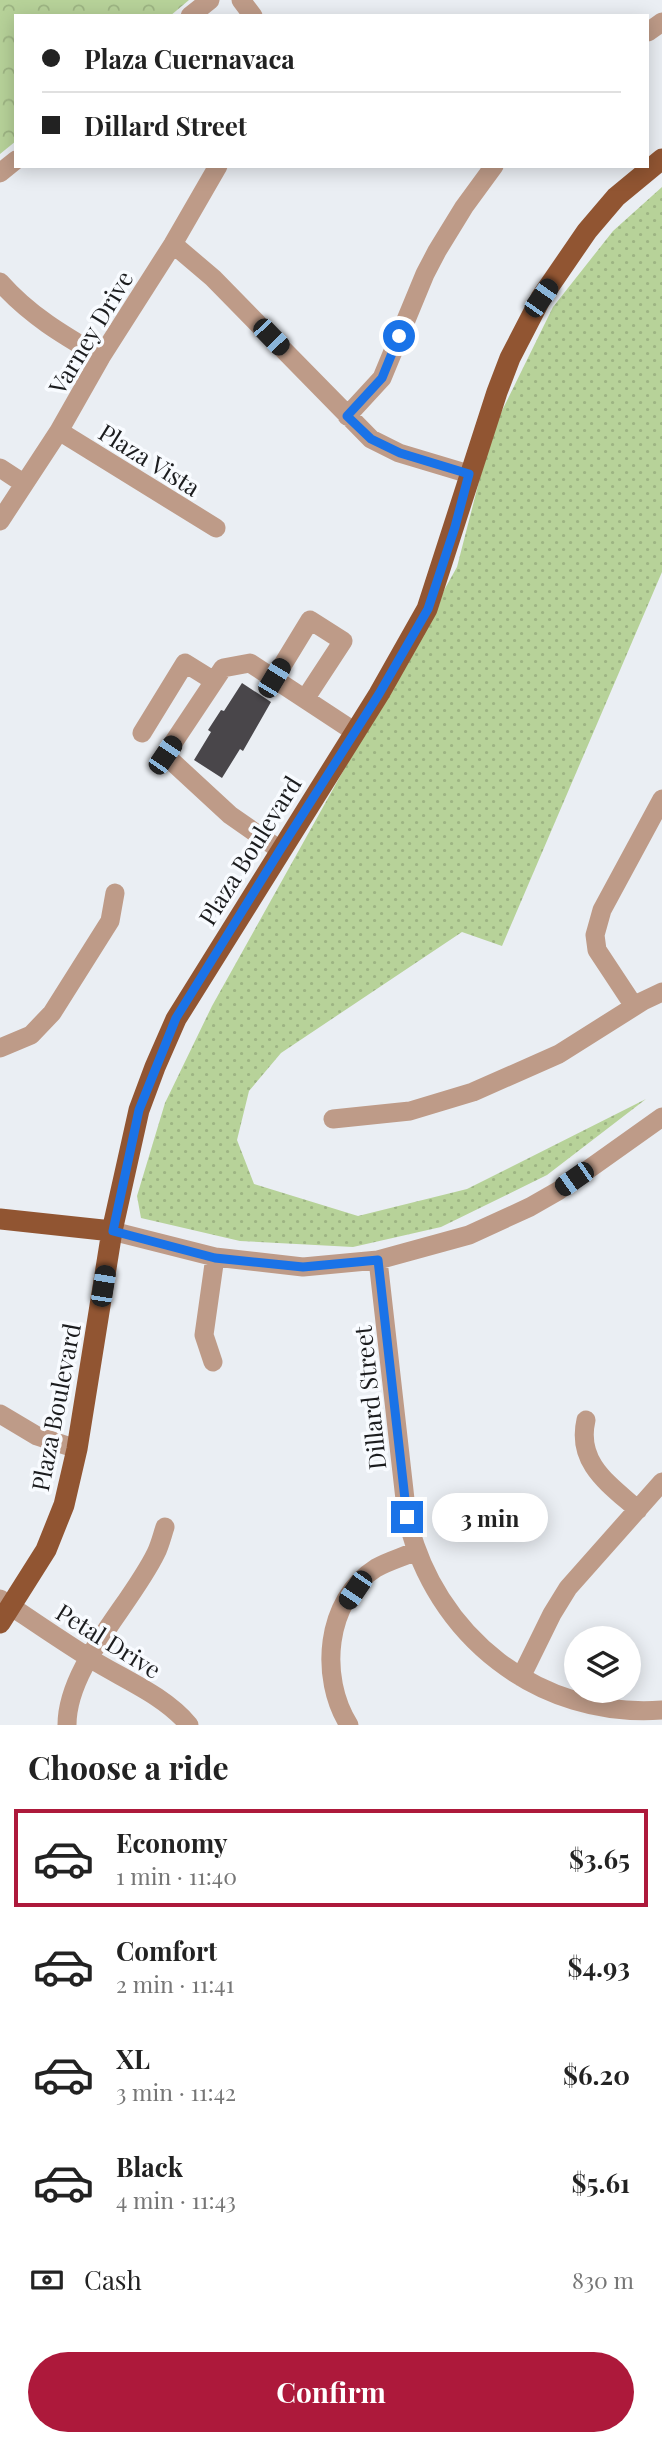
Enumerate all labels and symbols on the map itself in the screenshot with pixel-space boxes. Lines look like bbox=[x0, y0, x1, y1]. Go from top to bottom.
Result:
street label: Varney Drive bbox=[40, 264, 139, 401]
car bbox=[521, 275, 562, 321]
car bbox=[249, 315, 294, 359]
route start bbox=[383, 320, 415, 352]
street label: Plaza Vista bbox=[93, 415, 207, 503]
car bbox=[255, 655, 294, 701]
car bbox=[145, 732, 186, 778]
street label: Plaza Boulevard bbox=[190, 769, 308, 931]
car bbox=[551, 1158, 598, 1200]
car bbox=[90, 1264, 117, 1308]
street label: Plaza Boulevard bbox=[23, 1320, 87, 1494]
street label: Dillard Street bbox=[345, 1324, 392, 1472]
callout: 3 min bbox=[432, 1492, 547, 1542]
route end bbox=[391, 1501, 423, 1533]
car bbox=[335, 1567, 376, 1613]
street label: Petal Drive bbox=[51, 1595, 167, 1685]

